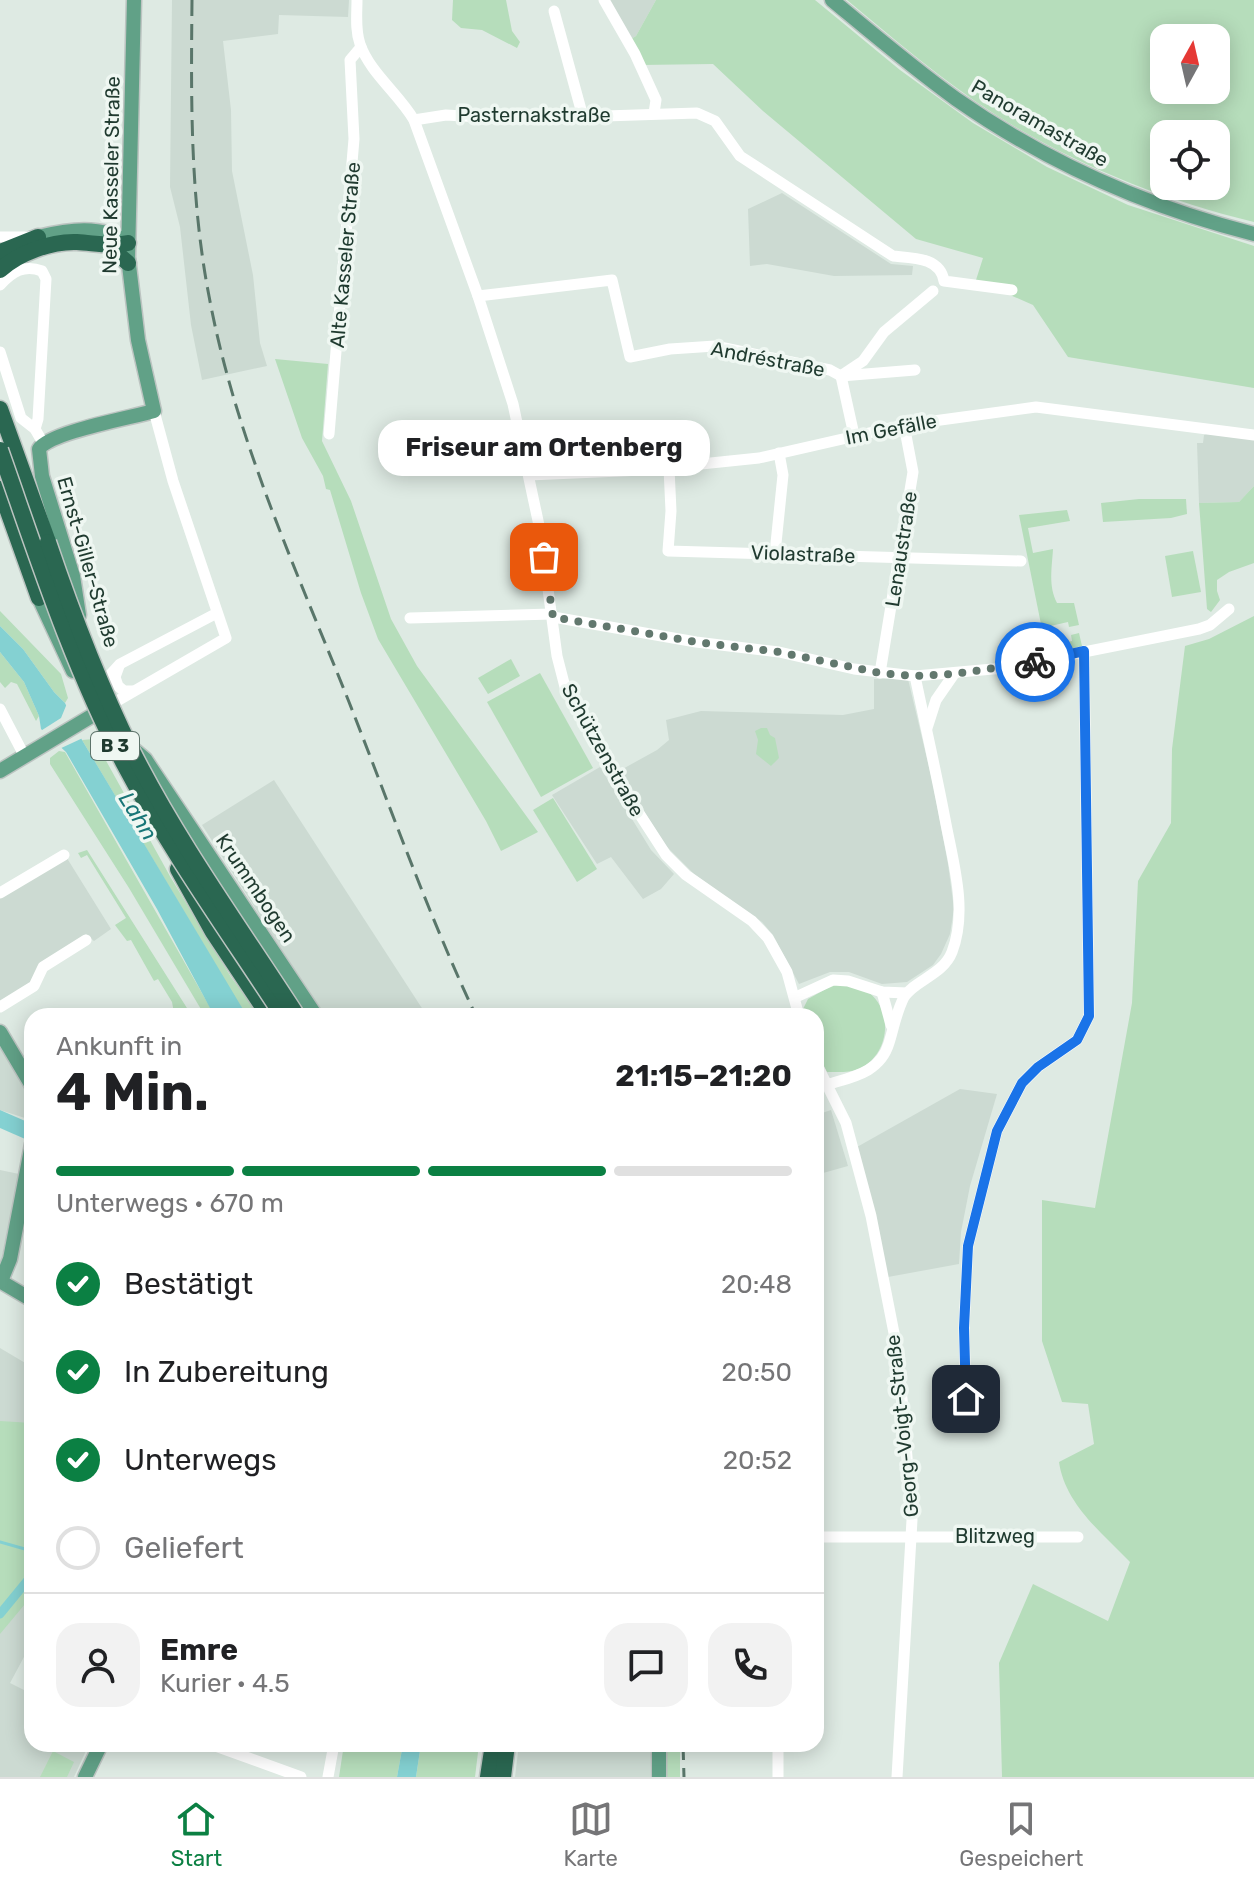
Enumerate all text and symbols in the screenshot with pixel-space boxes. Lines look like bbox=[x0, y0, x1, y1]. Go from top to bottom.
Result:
north arrow bbox=[1150, 24, 1230, 104]
map controls bbox=[1150, 24, 1230, 200]
street label: Panoramastraße bbox=[967, 74, 1113, 172]
street label: Neue Kasseler Straße bbox=[97, 76, 125, 274]
street label: Pasternakstraße bbox=[457, 103, 611, 127]
button: locate bbox=[1150, 120, 1230, 200]
street label: Alte Kasseler Straße bbox=[325, 161, 365, 349]
street label: Andréstraße bbox=[709, 336, 827, 382]
street label: Im Gefälle bbox=[843, 408, 939, 450]
callout: Friseur am Ortenberg bbox=[378, 421, 710, 477]
text: Friseur am Ortenberg bbox=[405, 432, 683, 463]
street label: Ernst-Giller-Straße bbox=[52, 474, 124, 650]
street label: Lenaustraße bbox=[880, 489, 922, 609]
pin bbox=[510, 523, 578, 591]
icon: bag bbox=[522, 535, 566, 579]
street label: Violastraße bbox=[750, 540, 856, 568]
courier bbox=[995, 622, 1075, 702]
icon: bike bbox=[1013, 640, 1057, 684]
street label: Schützenstraße bbox=[557, 679, 649, 821]
road number: B 3 bbox=[91, 732, 139, 760]
water label: Lahn bbox=[113, 787, 163, 845]
street label: Krummbogen bbox=[211, 829, 301, 947]
text: Ankunft in bbox=[56, 1031, 182, 1062]
text: 21:15–21:20 bbox=[615, 1058, 792, 1094]
text: 4 Min. bbox=[56, 1061, 209, 1123]
text: Unterwegs · 670 m bbox=[56, 1188, 284, 1219]
icon: check bbox=[56, 1262, 100, 1306]
text: Bestätigt bbox=[124, 1266, 253, 1302]
text: 20:48 bbox=[721, 1269, 792, 1300]
street label: Georg-Voigt-Straße bbox=[880, 1334, 924, 1518]
icon: check bbox=[56, 1350, 100, 1394]
text: In Zubereitung bbox=[124, 1354, 329, 1390]
text: 20:50 bbox=[722, 1357, 792, 1388]
pin bbox=[932, 1365, 1000, 1433]
icon: home bbox=[944, 1377, 988, 1421]
icon: check bbox=[56, 1438, 100, 1482]
text: Unterwegs bbox=[124, 1442, 277, 1478]
text: 20:52 bbox=[723, 1445, 792, 1476]
street label: Blitzweg bbox=[955, 1524, 1035, 1548]
text: Geliefert bbox=[124, 1530, 244, 1566]
button: person bbox=[56, 1623, 140, 1707]
button: chat bbox=[604, 1623, 688, 1707]
button: phone bbox=[708, 1623, 792, 1707]
text: Emre bbox=[160, 1632, 238, 1668]
text: Kurier · 4.5 bbox=[160, 1668, 290, 1699]
tab: Start bbox=[171, 1797, 222, 1872]
tab: Karte bbox=[563, 1797, 618, 1872]
tab: Gespeichert bbox=[959, 1797, 1083, 1872]

